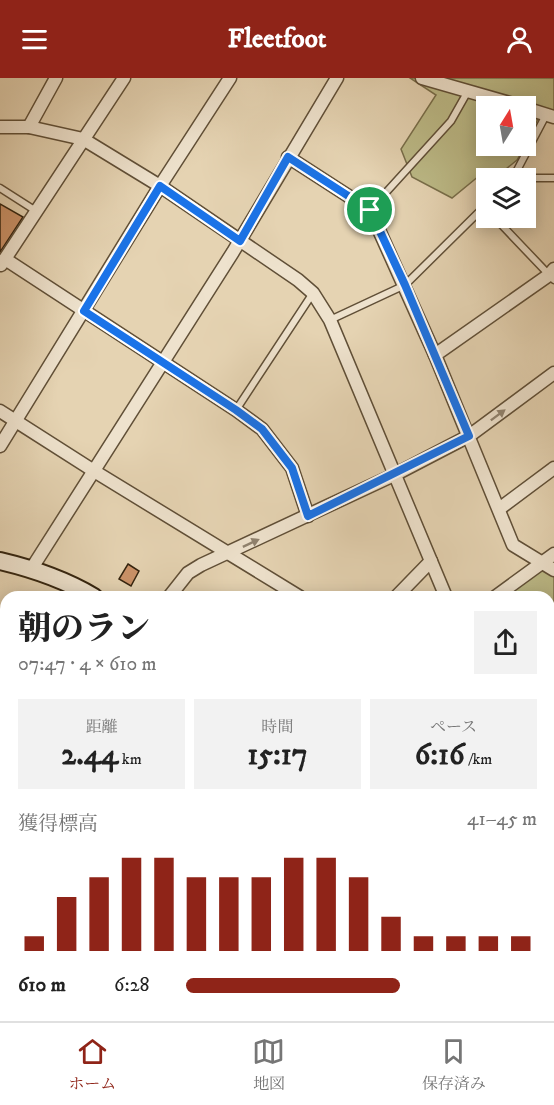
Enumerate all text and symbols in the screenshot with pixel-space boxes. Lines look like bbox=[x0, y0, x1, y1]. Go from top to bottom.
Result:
text: Fleetfoot bbox=[228, 22, 326, 56]
icon: menu bbox=[18, 23, 51, 56]
icon: person bbox=[503, 23, 536, 56]
north arrow bbox=[476, 96, 536, 156]
map controls bbox=[476, 96, 536, 228]
button: layers bbox=[476, 168, 536, 228]
pin bbox=[344, 184, 395, 235]
icon: arrive bbox=[353, 193, 386, 226]
one-way arrow bbox=[490, 409, 505, 421]
one-way arrow bbox=[242, 538, 259, 547]
text: 朝のラン bbox=[18, 609, 150, 650]
button: share bbox=[474, 611, 537, 674]
text: 07:47 · 4 × 610 m bbox=[18, 652, 157, 677]
text: 距離 bbox=[85, 717, 118, 737]
text: 時間 bbox=[261, 717, 294, 737]
text: ペース bbox=[430, 717, 477, 737]
text: 2.44 bbox=[61, 737, 118, 774]
text: 15:17 bbox=[247, 737, 308, 774]
text: 6:16 bbox=[415, 737, 465, 774]
text: km bbox=[118, 749, 142, 769]
text: /km bbox=[465, 749, 492, 769]
text: 41–45 m bbox=[467, 807, 537, 832]
text: 獲得標高 bbox=[18, 812, 98, 837]
text: 610 m bbox=[18, 973, 66, 998]
text: 6:28 bbox=[114, 973, 149, 998]
tab: ホーム bbox=[68, 1035, 116, 1094]
tab: 地図 bbox=[252, 1035, 285, 1094]
tab: 保存済み bbox=[422, 1035, 486, 1094]

